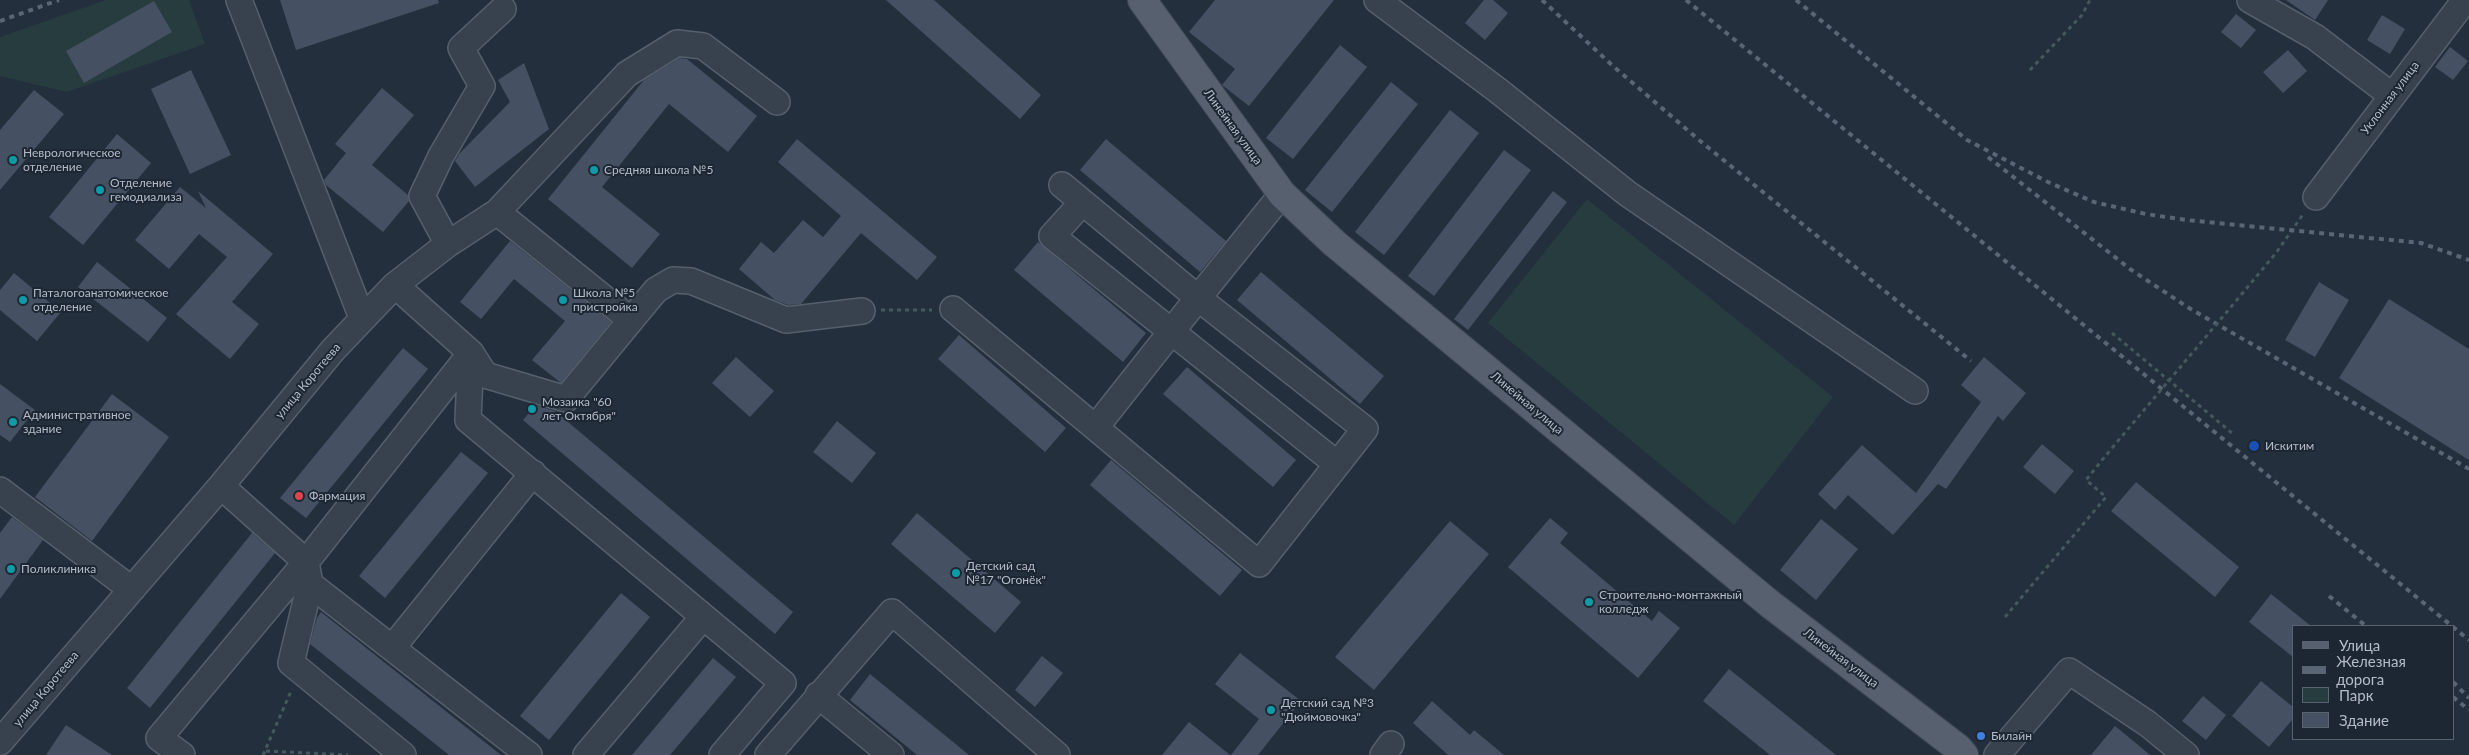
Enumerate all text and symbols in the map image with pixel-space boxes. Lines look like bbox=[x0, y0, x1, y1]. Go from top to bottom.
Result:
street label: Уклонная улица bbox=[2358, 59, 2422, 137]
street label: Линейная улица bbox=[1201, 86, 1265, 168]
place label: Неврологическое отделение bbox=[23, 146, 121, 174]
marker: Неврологическое отделение bbox=[7, 154, 19, 166]
place label: Средняя школа №5 bbox=[604, 163, 713, 177]
marker: Средняя школа №5 bbox=[588, 164, 600, 176]
place label: Отделение гемодиализа bbox=[110, 176, 182, 204]
marker: Отделение гемодиализа bbox=[94, 184, 106, 196]
place label: Паталогоанатомическое отделение bbox=[33, 286, 169, 314]
place label: Школа №5 пристройка bbox=[573, 286, 638, 314]
marker: Паталогоанатомическое отделение bbox=[17, 294, 29, 306]
marker: Школа №5 пристройка bbox=[557, 294, 569, 306]
street label: улица Коротеева bbox=[272, 340, 344, 422]
street label: Линейная улица bbox=[1488, 369, 1566, 437]
place label: Мозаика "60 лет Октября" bbox=[542, 395, 616, 423]
marker: Мозаика "60 лет Октября" bbox=[526, 403, 538, 415]
place label: Административное здание bbox=[23, 408, 131, 436]
marker: Административное здание bbox=[7, 416, 19, 428]
marker: Искитим bbox=[2247, 439, 2261, 453]
place label: Искитим bbox=[2265, 439, 2314, 453]
place label: Фармация bbox=[309, 489, 365, 503]
marker: Фармация bbox=[293, 490, 305, 502]
place label: Детский сад №17 "Огонёк" bbox=[966, 559, 1046, 587]
place label: Поликлиника bbox=[21, 562, 96, 576]
marker: Поликлиника bbox=[5, 563, 17, 575]
marker: Детский сад №17 "Огонёк" bbox=[950, 567, 962, 579]
place label: Строительно-монтажный колледж bbox=[1599, 588, 1742, 616]
marker: Строительно-монтажный колледж bbox=[1583, 596, 1595, 608]
street label: Линейная улица bbox=[1801, 625, 1881, 691]
legend bbox=[2292, 625, 2454, 740]
text: Улица bbox=[2339, 636, 2380, 654]
street label: улица Коротеева bbox=[10, 648, 82, 730]
text: Железная дорога bbox=[2336, 652, 2406, 688]
text: Парк bbox=[2339, 686, 2373, 704]
place label: Детский сад №3 "Дюймовочка" bbox=[1281, 696, 1374, 724]
marker: Детский сад №3 "Дюймовочка" bbox=[1265, 704, 1277, 716]
text: Здание bbox=[2339, 711, 2389, 729]
place label: Билайн bbox=[1991, 729, 2032, 743]
marker: Билайн bbox=[1975, 730, 1987, 742]

